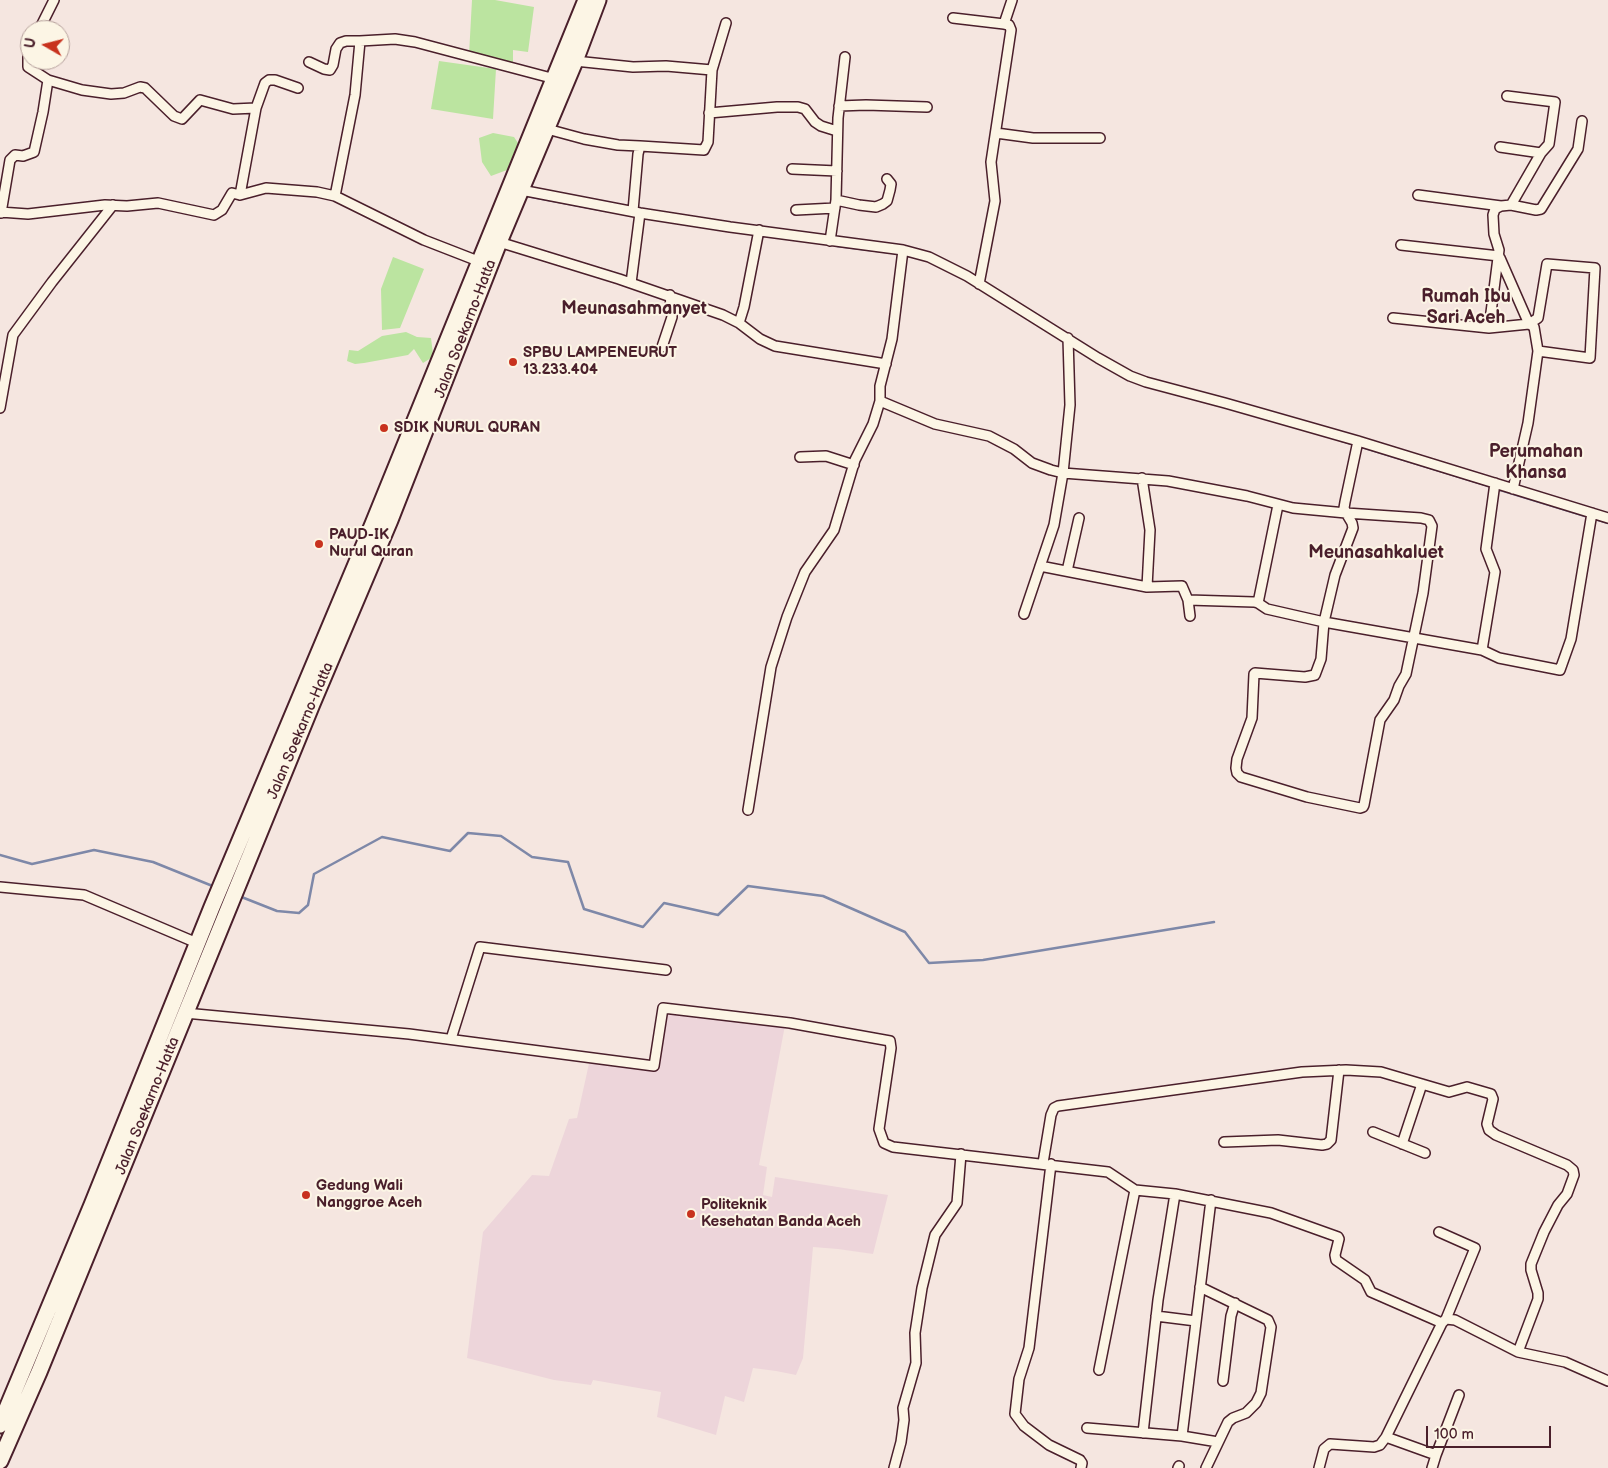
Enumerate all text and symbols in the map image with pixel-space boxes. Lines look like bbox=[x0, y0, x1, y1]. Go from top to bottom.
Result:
north arrow bbox=[20, 20, 70, 70]
text: U bbox=[22, 37, 40, 49]
street label: Jalan Soekarno-Hatta bbox=[431, 257, 501, 401]
district label: Rumah Ibu Sari Aceh bbox=[1421, 286, 1511, 328]
district label: Meunasahmanyet bbox=[561, 298, 707, 320]
place label: SPBU LAMPENEURUT 13.233.404 bbox=[523, 344, 677, 379]
marker: SPBU LAMPENEURUT 13.233.404 bbox=[507, 356, 519, 368]
place label: SDIK NURUL QURAN bbox=[394, 419, 541, 437]
marker: SDIK NURUL QURAN bbox=[378, 422, 390, 434]
district label: Perumahan Khansa bbox=[1489, 441, 1583, 484]
place label: PAUD-IK Nurul Quran bbox=[329, 526, 413, 561]
marker: PAUD-IK Nurul Quran bbox=[313, 538, 325, 550]
district label: Meunasahkaluet bbox=[1308, 542, 1444, 564]
street label: Jalan Soekarno-Hatta bbox=[264, 660, 338, 802]
street label: Jalan Soekarno-Hatta bbox=[112, 1035, 184, 1177]
place label: Gedung Wali Nanggroe Aceh bbox=[316, 1177, 422, 1212]
marker: Gedung Wali Nanggroe Aceh bbox=[300, 1189, 312, 1201]
place label: Politeknik Kesehatan Banda Aceh bbox=[701, 1196, 861, 1231]
marker: Politeknik Kesehatan Banda Aceh bbox=[685, 1208, 697, 1220]
scale bar bbox=[1428, 1416, 1553, 1448]
text: 100 m bbox=[1434, 1425, 1474, 1444]

